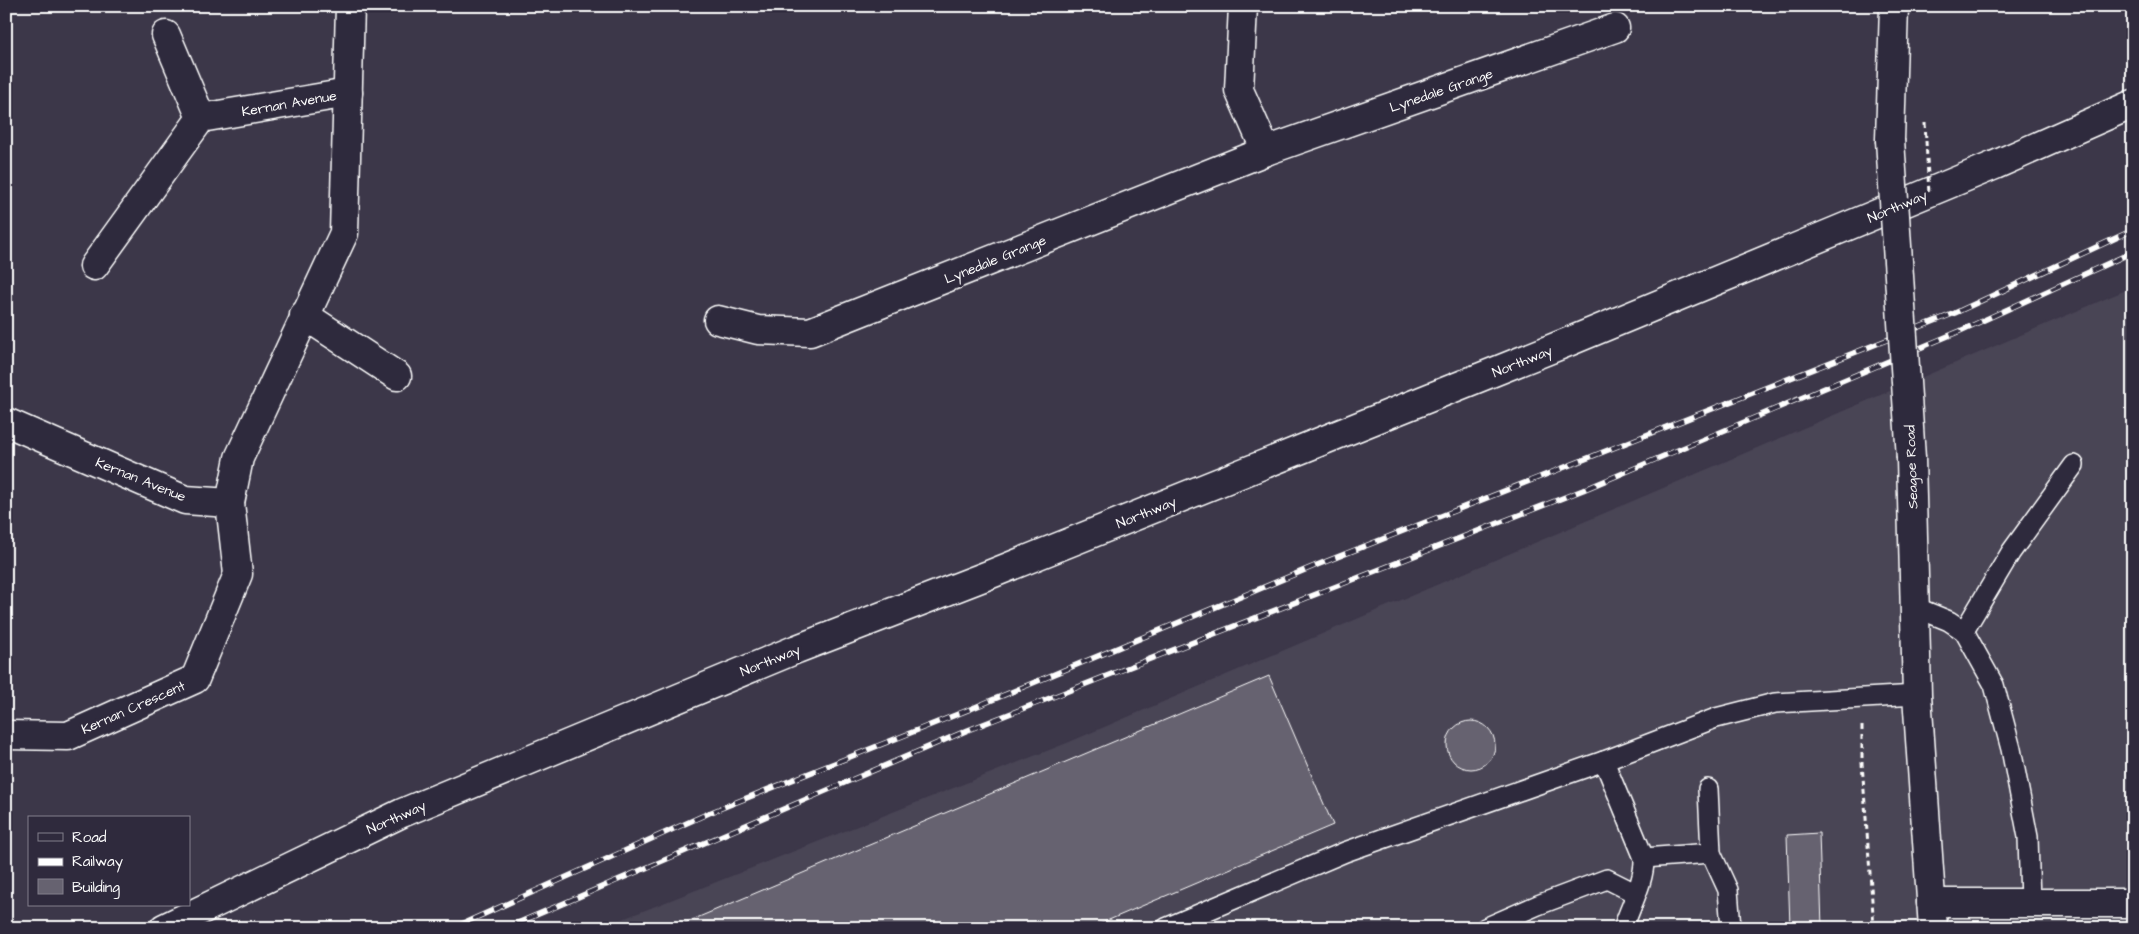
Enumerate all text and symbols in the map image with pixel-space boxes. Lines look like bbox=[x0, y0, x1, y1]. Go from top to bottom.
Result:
street label: Lynedale Grange bbox=[1387, 64, 1496, 118]
street label: Kernan Avenue bbox=[240, 86, 339, 122]
street label: Northway bbox=[1864, 185, 1931, 228]
street label: Lynedale Grange bbox=[942, 230, 1050, 289]
street label: Northway bbox=[1489, 341, 1556, 383]
street label: Seagoe Road bbox=[1901, 425, 1923, 509]
street label: Kernan Avenue bbox=[92, 453, 189, 507]
street label: Northway bbox=[1113, 492, 1180, 534]
street label: Northway bbox=[737, 640, 804, 682]
street label: Kernan Crescent bbox=[78, 676, 189, 740]
street label: Northway bbox=[364, 796, 430, 840]
legend bbox=[28, 816, 190, 906]
text: Road bbox=[72, 827, 107, 848]
text: Railway bbox=[72, 851, 123, 873]
text: Building bbox=[72, 877, 120, 899]

